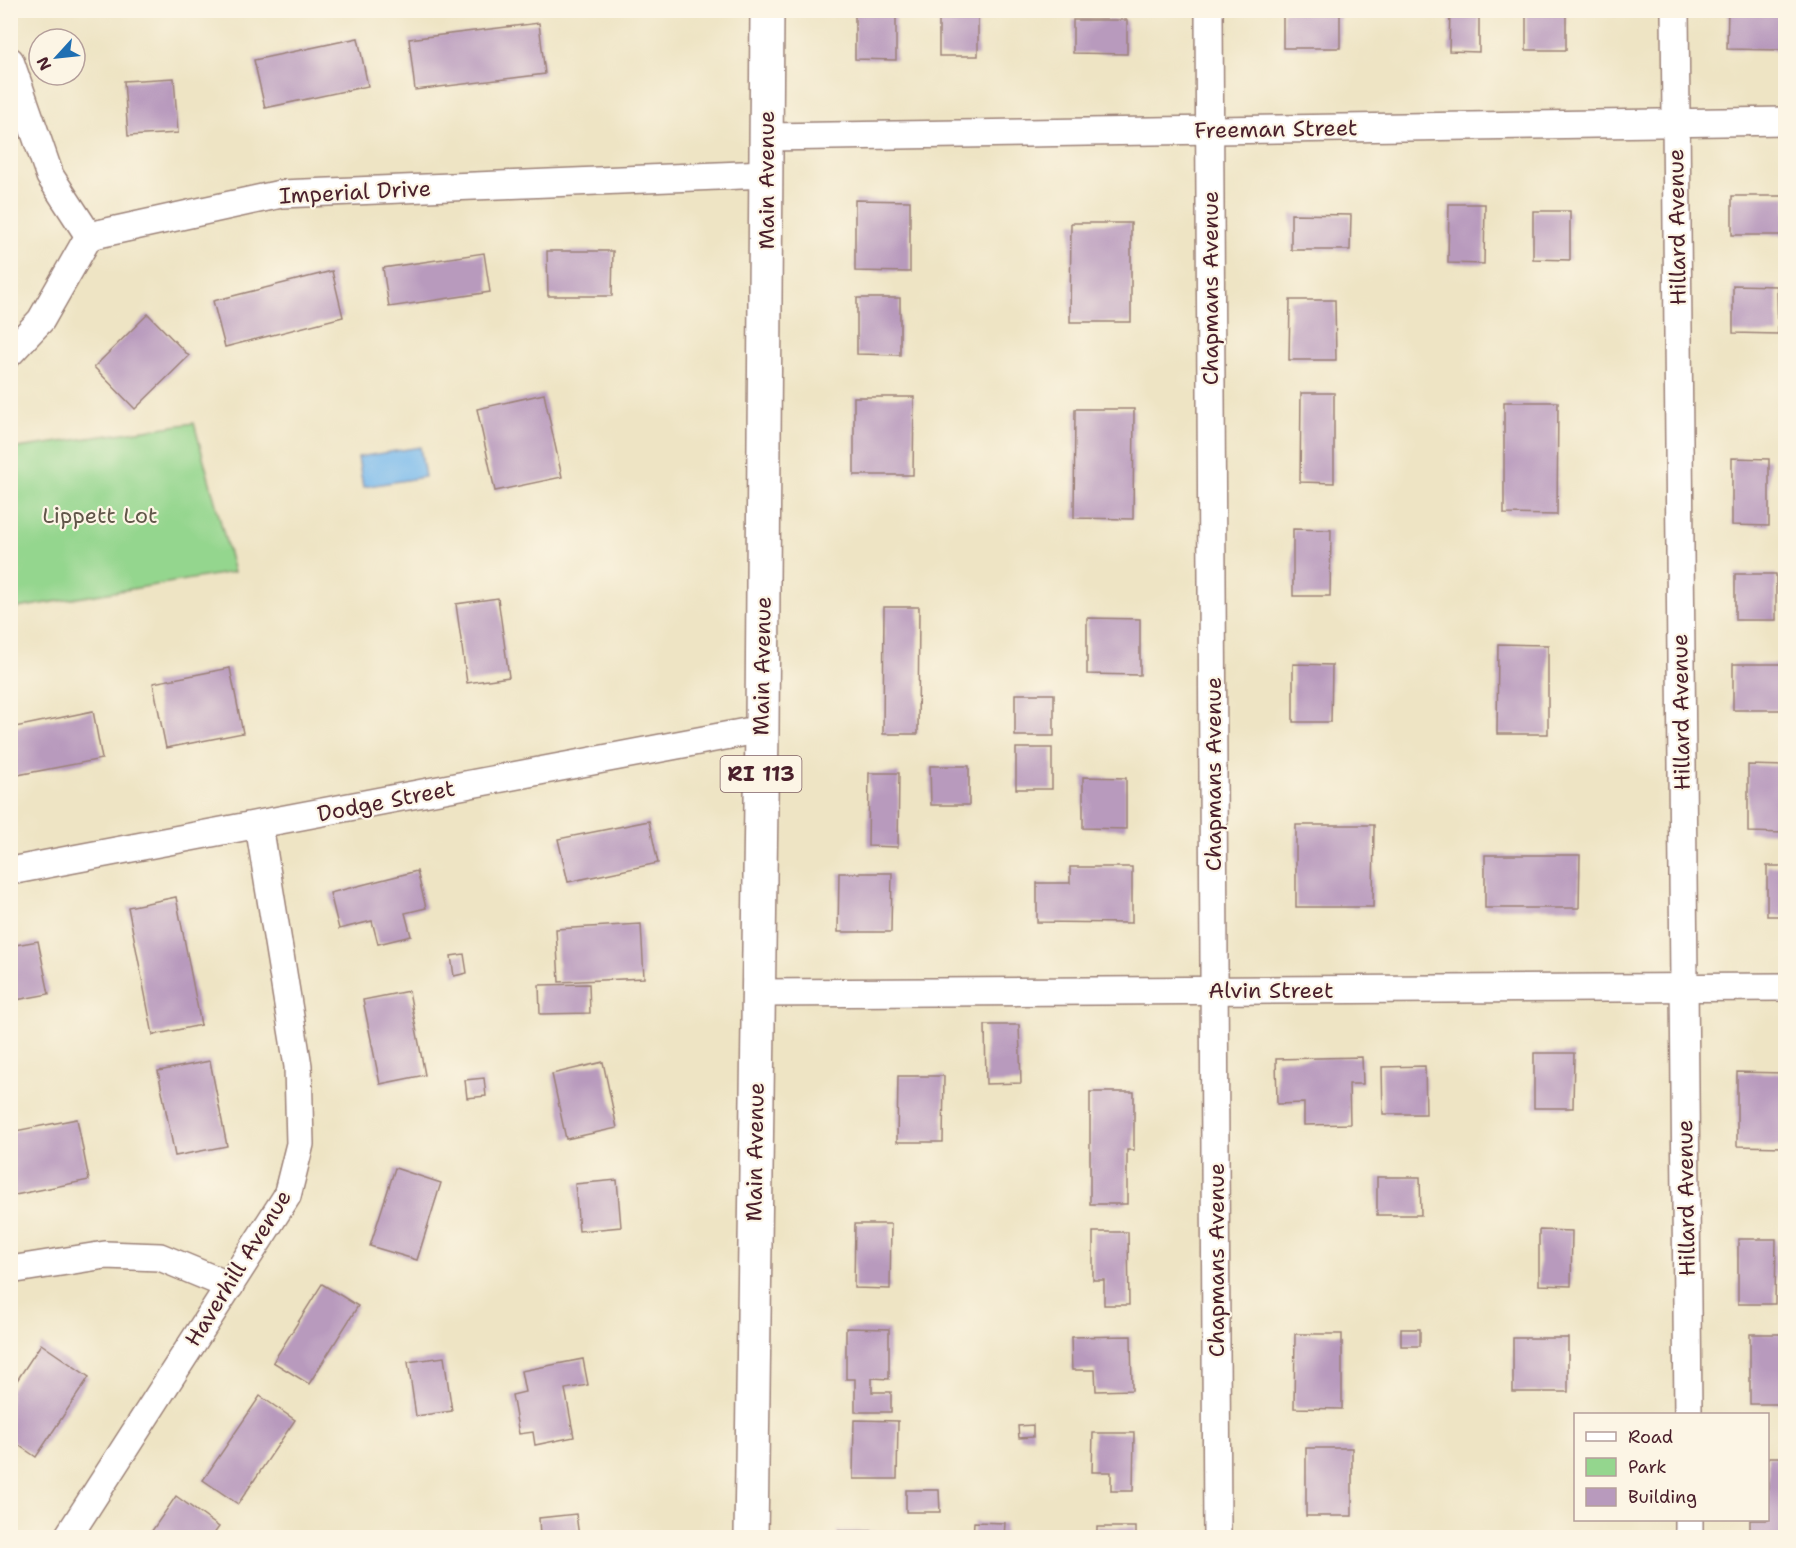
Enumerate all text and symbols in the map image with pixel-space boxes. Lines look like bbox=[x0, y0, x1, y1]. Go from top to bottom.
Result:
north arrow bbox=[27, 27, 87, 87]
text: N bbox=[32, 53, 56, 74]
street label: Main Avenue bbox=[752, 110, 781, 250]
street label: Freeman Street bbox=[1194, 113, 1358, 145]
street label: Hillard Avenue bbox=[1661, 148, 1693, 306]
street label: Imperial Drive bbox=[278, 174, 432, 210]
street label: Chapmans Avenue bbox=[1196, 191, 1225, 385]
park label: Lippett Lot bbox=[42, 501, 158, 530]
street label: Main Avenue bbox=[746, 596, 778, 736]
street label: Hillard Avenue bbox=[1665, 633, 1697, 791]
street label: Chapmans Avenue bbox=[1199, 677, 1228, 871]
road number: RI 113 bbox=[720, 756, 801, 792]
street label: Dodge Street bbox=[315, 773, 457, 829]
street label: Alvin Street bbox=[1208, 976, 1334, 1005]
street label: Main Avenue bbox=[739, 1082, 771, 1222]
street label: Hillard Avenue bbox=[1670, 1119, 1702, 1277]
street label: Chapmans Avenue bbox=[1202, 1163, 1231, 1357]
street label: Haverhill Avenue bbox=[178, 1184, 298, 1352]
legend bbox=[1574, 1413, 1769, 1521]
text: Road bbox=[1628, 1425, 1673, 1449]
text: Park bbox=[1628, 1455, 1667, 1479]
text: Building bbox=[1628, 1485, 1697, 1509]

